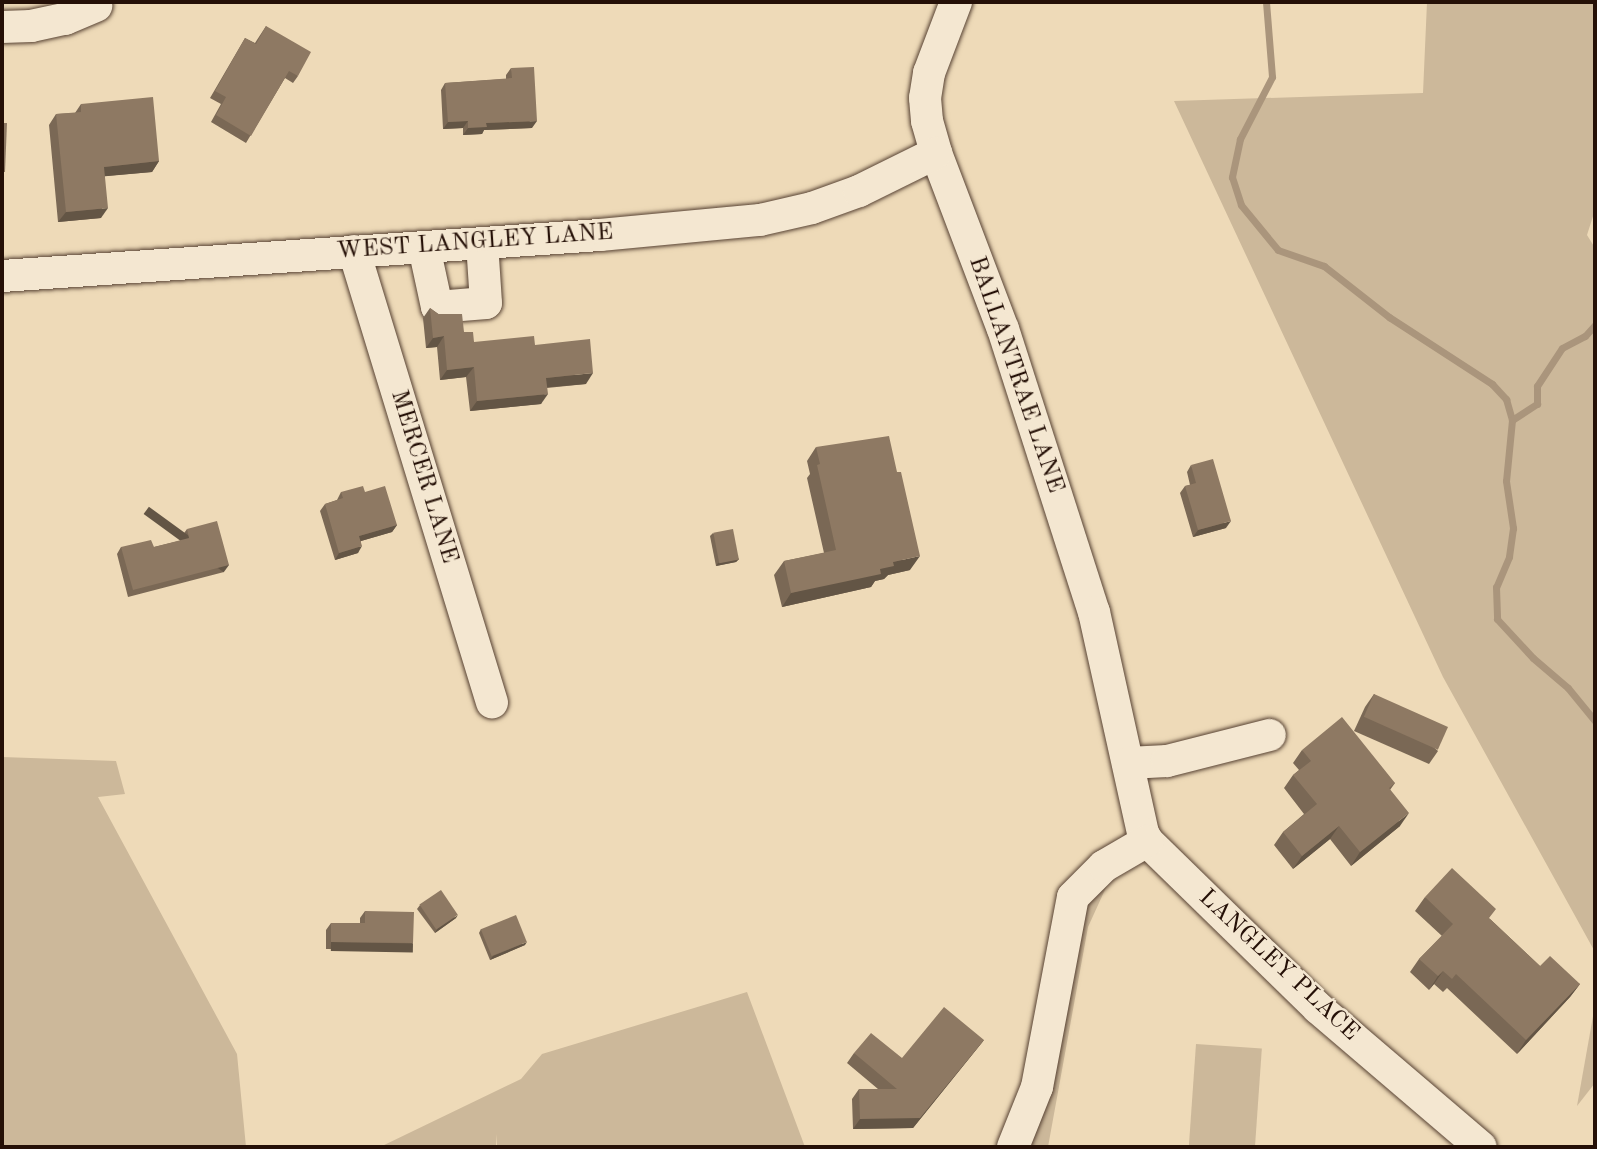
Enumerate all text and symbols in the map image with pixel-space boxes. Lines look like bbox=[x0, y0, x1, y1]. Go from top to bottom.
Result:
street label: WEST LANGLEY LANE bbox=[336, 219, 614, 267]
street label: BALLANTRAE LANE bbox=[961, 253, 1069, 497]
street label: MERCER LANE bbox=[383, 387, 463, 567]
street label: LANGLEY PLACE bbox=[1192, 884, 1364, 1048]

